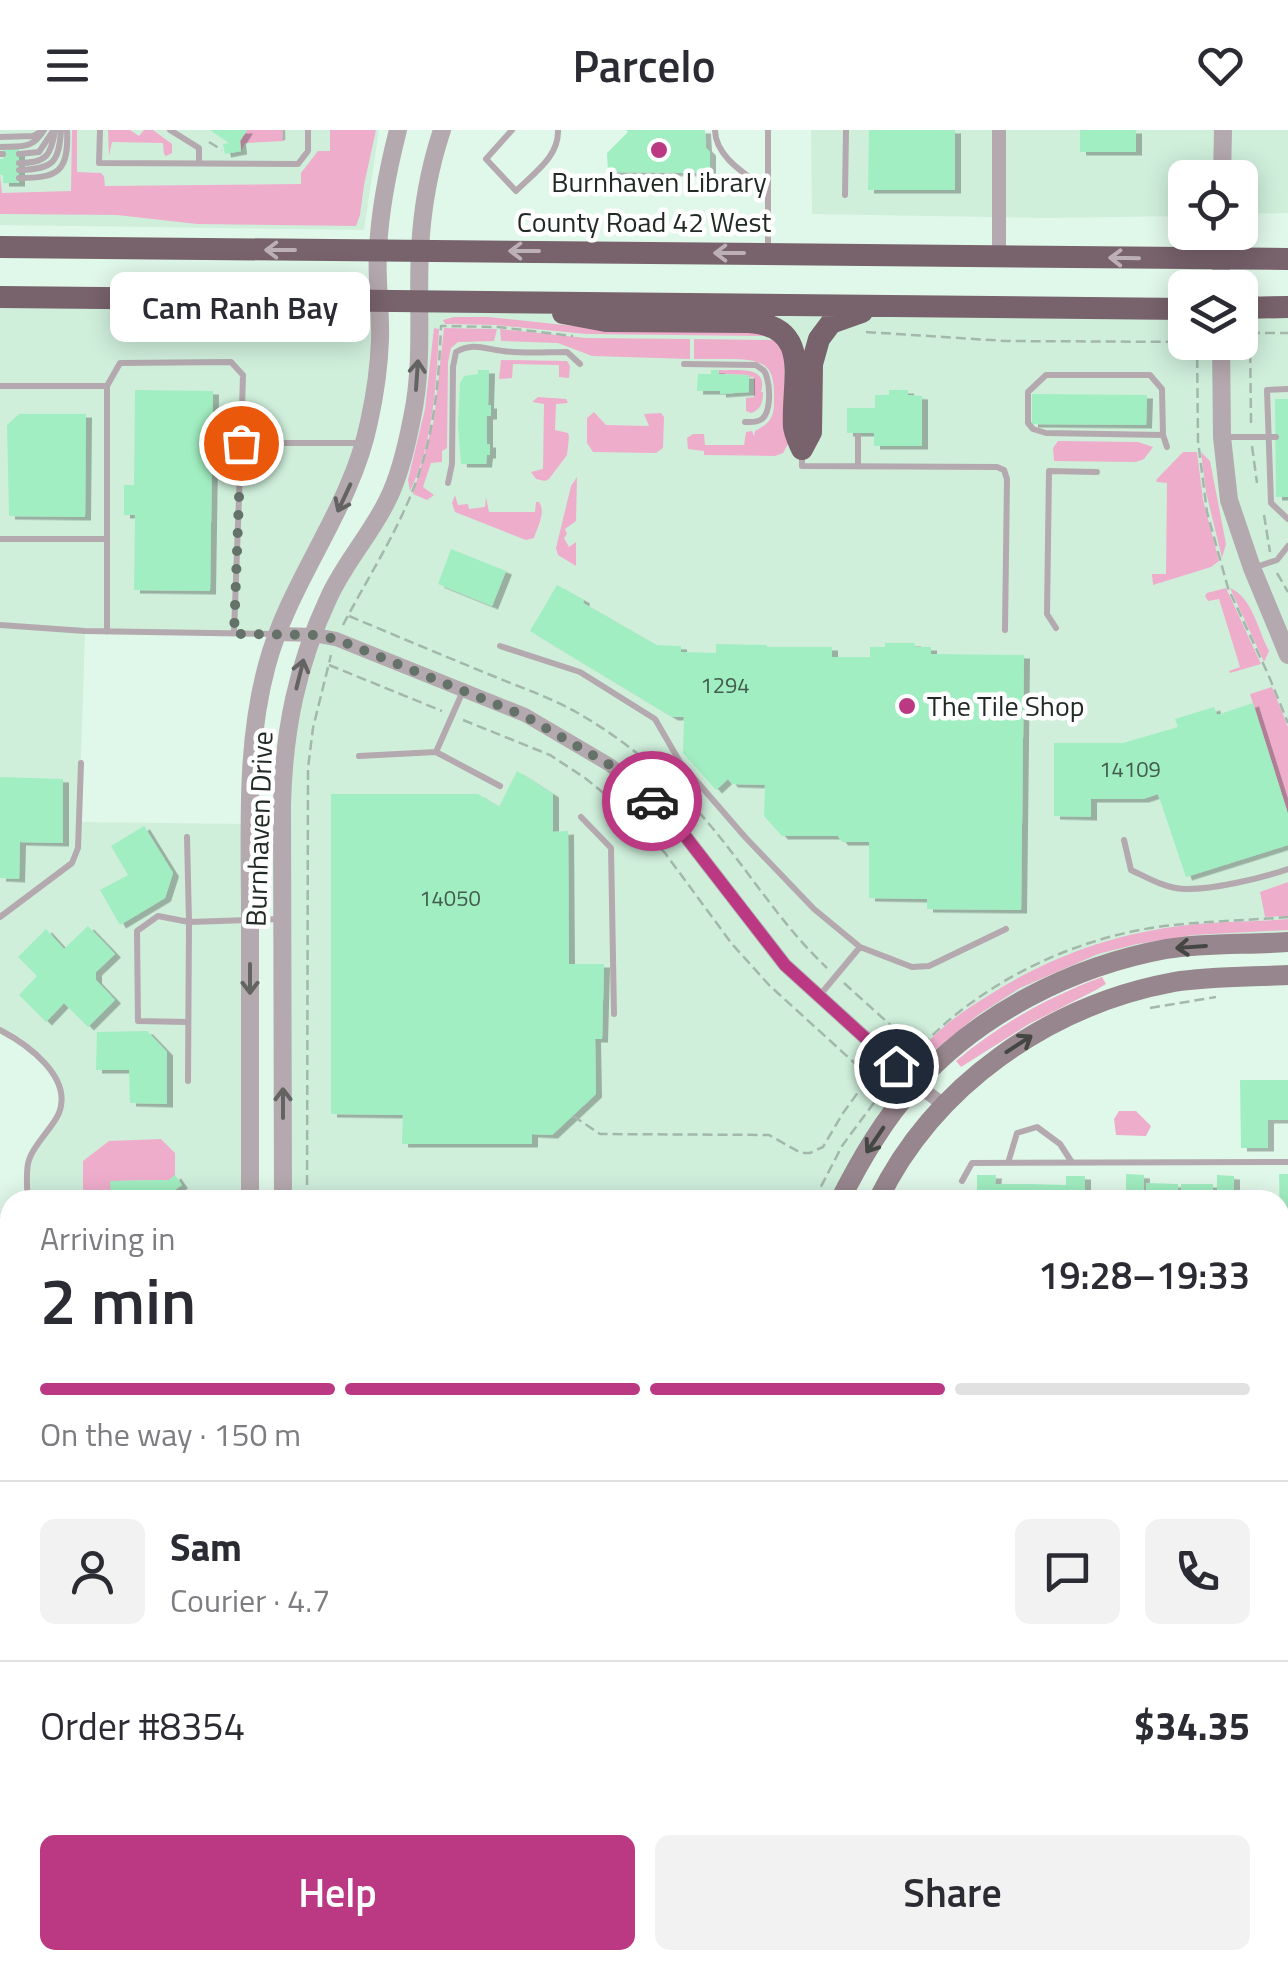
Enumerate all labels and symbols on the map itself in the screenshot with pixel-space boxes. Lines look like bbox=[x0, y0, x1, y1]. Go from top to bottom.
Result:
marker: Burnhaven Library bbox=[648, 139, 670, 161]
place label: Burnhaven Library bbox=[551, 160, 767, 203]
street label: County Road 42 West bbox=[517, 200, 771, 243]
one-way arrow bbox=[264, 240, 296, 259]
one-way arrow bbox=[508, 242, 540, 261]
one-way arrow bbox=[713, 244, 746, 262]
one-way arrow bbox=[1108, 249, 1140, 268]
callout: Cam Ranh Bay bbox=[111, 273, 371, 343]
one-way arrow bbox=[408, 360, 427, 392]
pin bbox=[199, 401, 284, 486]
one-way arrow bbox=[334, 482, 352, 513]
one-way arrow bbox=[292, 659, 310, 691]
house number: 1294 bbox=[700, 668, 750, 702]
place label: The Tile Shop bbox=[927, 684, 1084, 727]
marker: The Tile Shop bbox=[896, 695, 918, 717]
street label: Burnhaven Drive bbox=[234, 731, 283, 927]
courier bbox=[602, 751, 702, 851]
house number: 14109 bbox=[1099, 752, 1161, 786]
house number: 14050 bbox=[419, 881, 481, 915]
one-way arrow bbox=[1175, 937, 1207, 956]
one-way arrow bbox=[240, 962, 260, 994]
pin bbox=[854, 1024, 939, 1109]
one-way arrow bbox=[1005, 1034, 1033, 1055]
one-way arrow bbox=[274, 1087, 292, 1120]
one-way arrow bbox=[864, 1125, 885, 1153]

